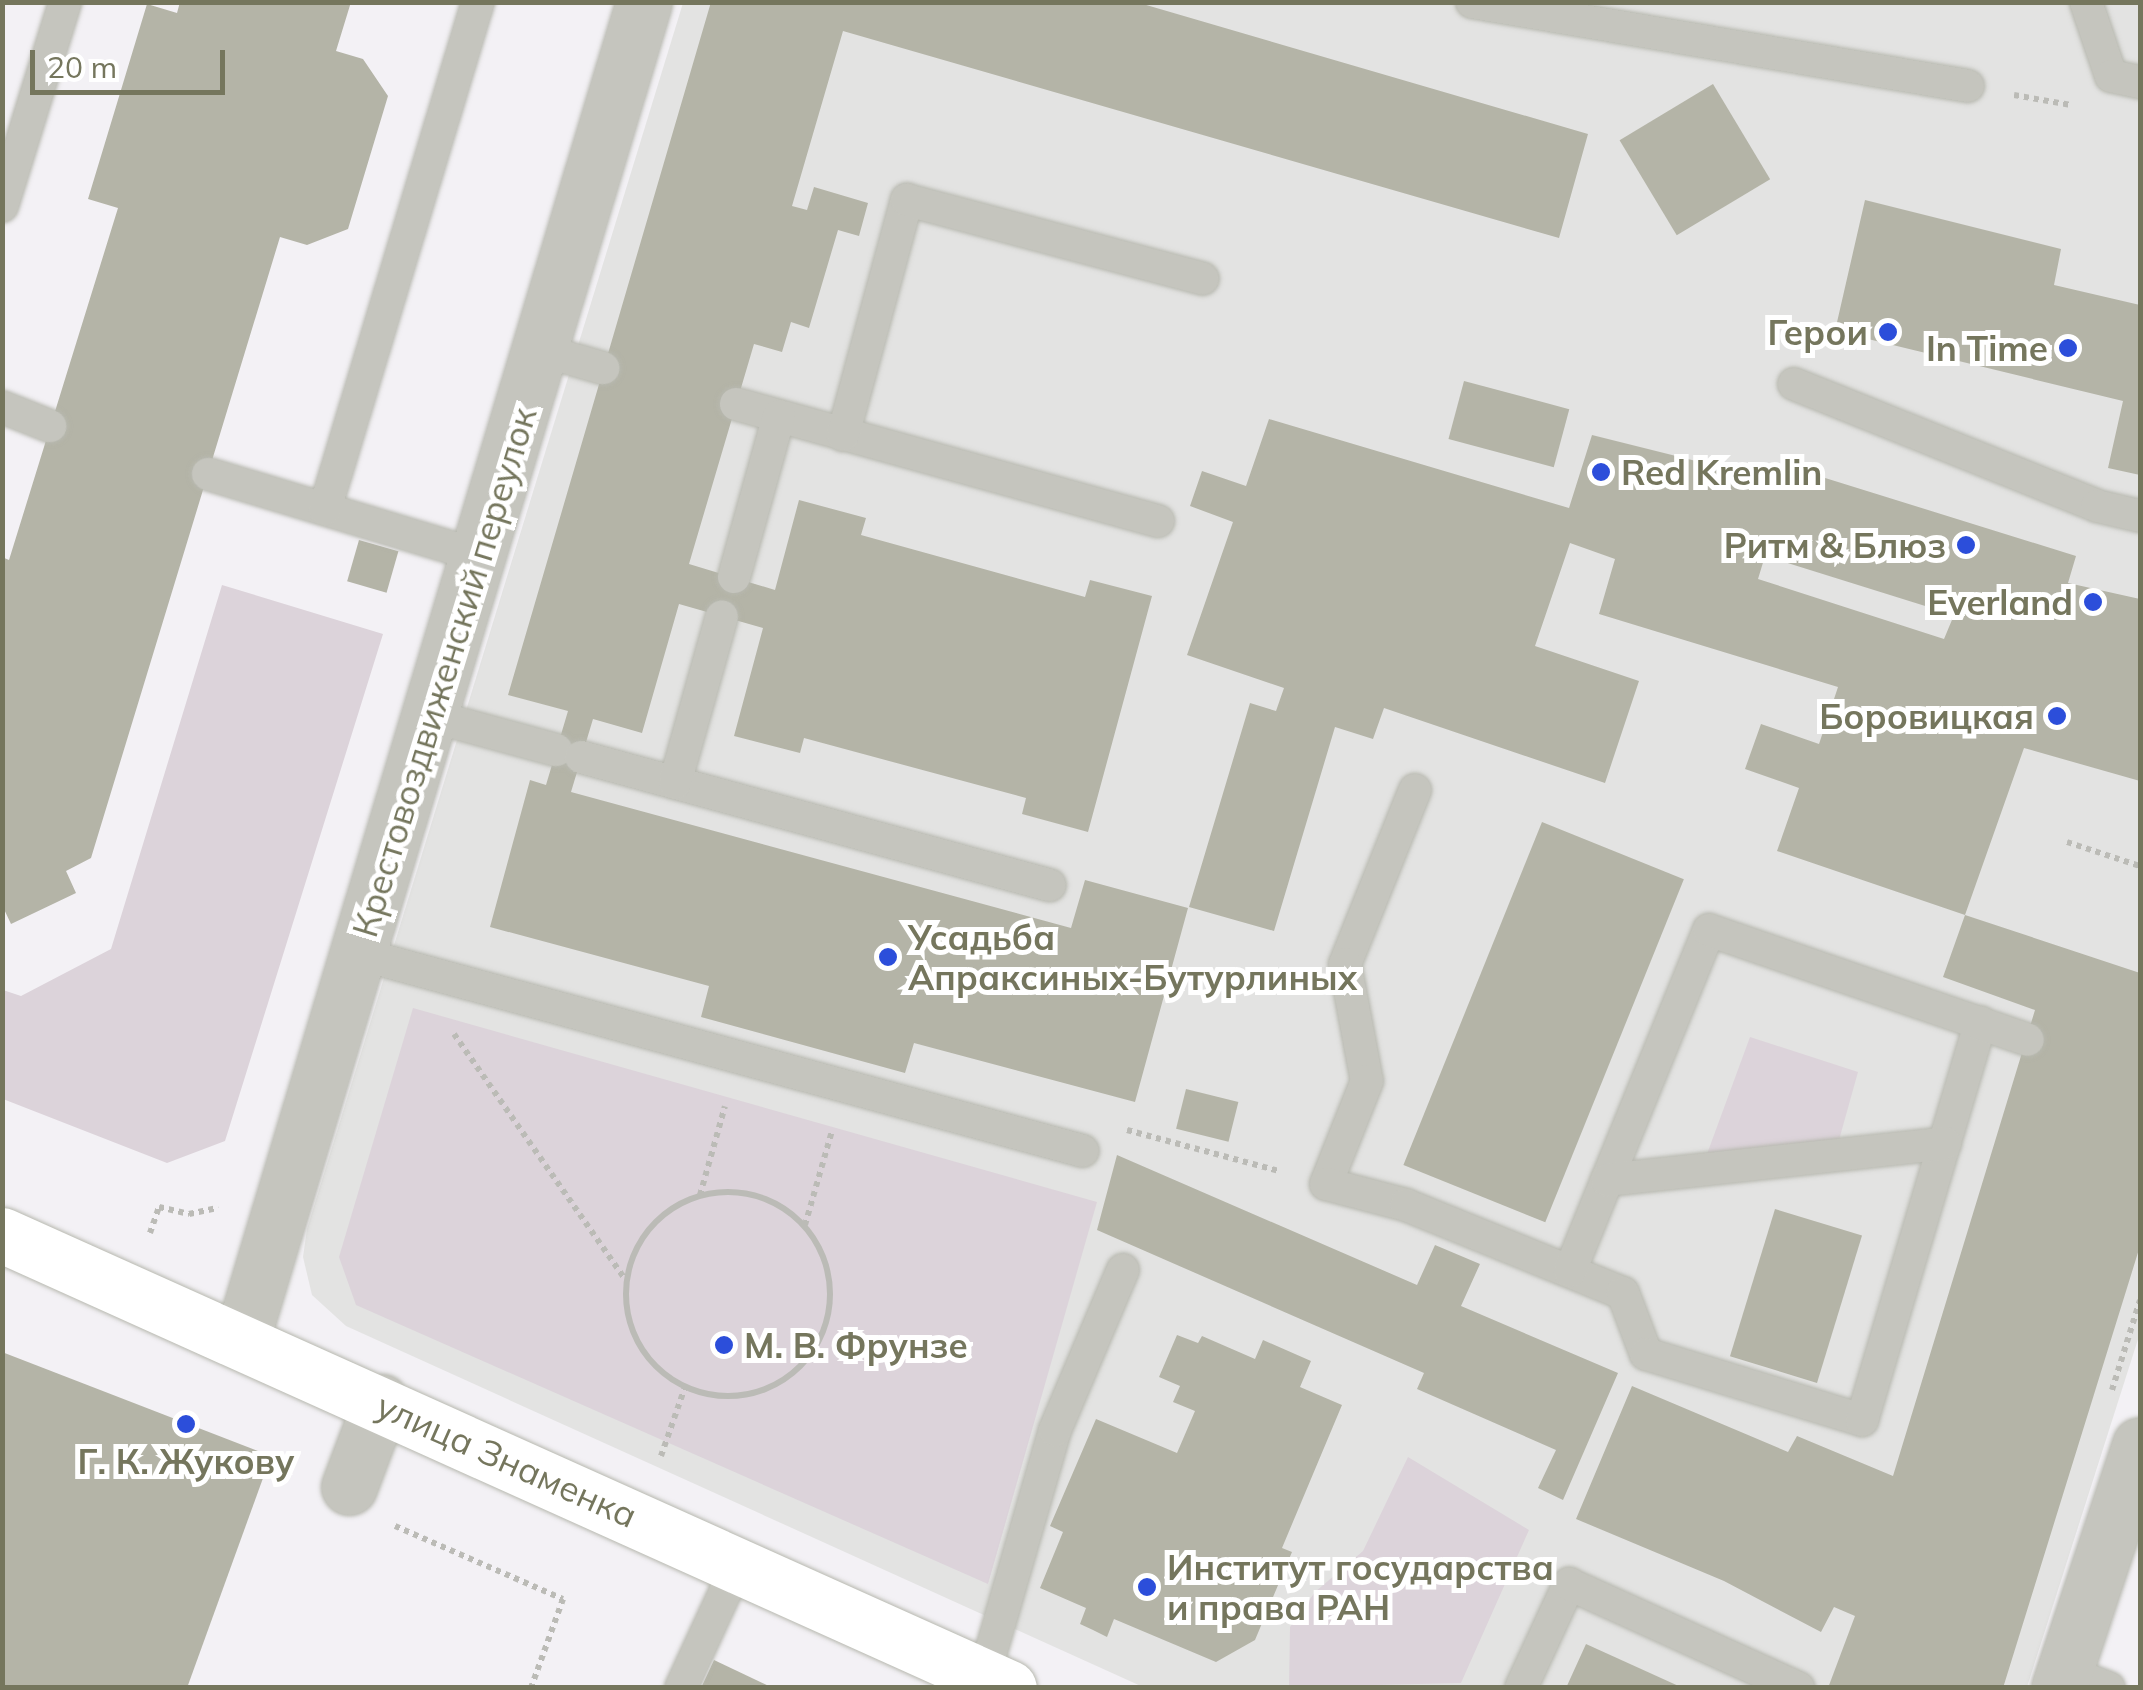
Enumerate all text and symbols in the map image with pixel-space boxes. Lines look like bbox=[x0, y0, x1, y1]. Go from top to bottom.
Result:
scale bar bbox=[35, 30, 230, 92]
text: 20 m bbox=[47, 48, 117, 86]
place label: Герои bbox=[1768, 311, 1868, 353]
marker: Герои bbox=[1877, 321, 1899, 343]
place label: In Time bbox=[1926, 327, 2048, 369]
marker: In Time bbox=[2057, 337, 2079, 359]
street label: Крестовоздвиженский переулок bbox=[343, 402, 545, 942]
place label: Red Kremlin bbox=[1621, 451, 1822, 493]
marker: Red Kremlin bbox=[1590, 461, 1612, 483]
place label: Ритм & Блюз bbox=[1724, 524, 1946, 566]
marker: Ритм & Блюз bbox=[1955, 534, 1977, 556]
place label: Everland bbox=[1927, 581, 2073, 623]
marker: Everland bbox=[2082, 591, 2104, 613]
place label: Боровицкая bbox=[1819, 695, 2034, 737]
marker: Боровицкая bbox=[2044, 703, 2070, 729]
place label: Усадьба Апраксиных-Бутурлиных bbox=[908, 916, 1357, 998]
marker: Усадьба Апраксиных-Бутурлиных bbox=[877, 946, 899, 968]
place label: М. В. Фрунзе bbox=[744, 1324, 968, 1366]
marker: М. В. Фрунзе bbox=[713, 1334, 735, 1356]
street label: улица Знаменка bbox=[370, 1384, 644, 1536]
marker: Г. К. Жукову bbox=[175, 1413, 197, 1435]
place label: Г. К. Жукову bbox=[78, 1440, 294, 1482]
place label: Институт государства и права РАН bbox=[1167, 1546, 1554, 1628]
marker: Институт государства и права РАН bbox=[1136, 1576, 1158, 1598]

